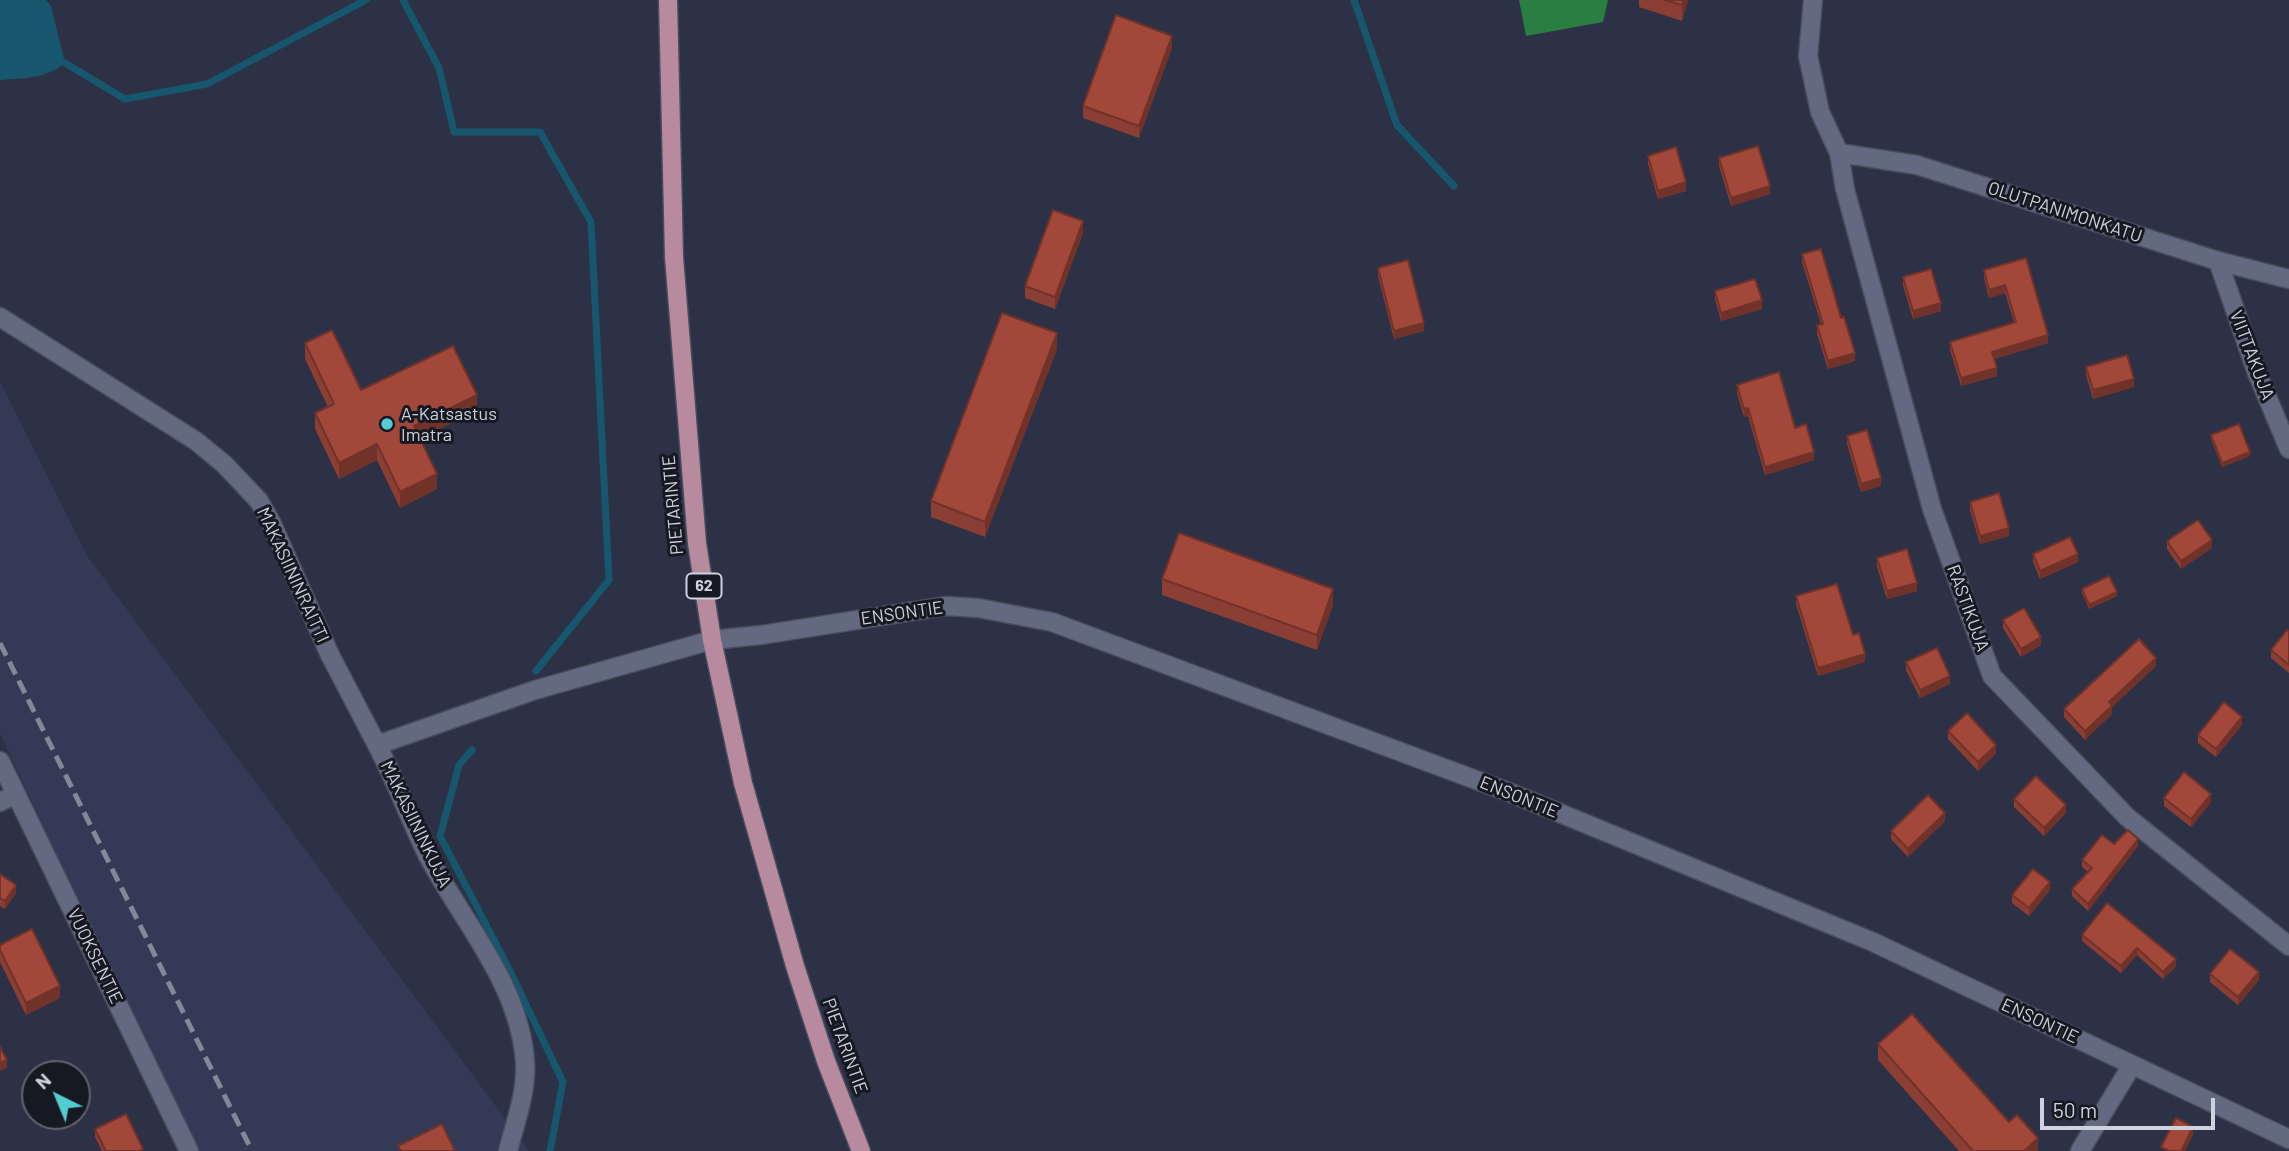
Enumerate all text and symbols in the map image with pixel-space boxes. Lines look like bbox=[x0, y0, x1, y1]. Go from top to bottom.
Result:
street label: OLUTPANIMONKATU bbox=[1985, 177, 2145, 247]
street label: VIITTAKUJA bbox=[2225, 307, 2279, 403]
place label: A-Katsastus Imatra bbox=[401, 403, 497, 446]
marker: A-Katsastus Imatra bbox=[379, 416, 395, 432]
street label: PIETARINTIE bbox=[658, 454, 688, 556]
street label: MAKASIININRAITTI bbox=[252, 504, 334, 646]
street label: RASTIKUJA bbox=[1942, 562, 1994, 654]
road number: 62 bbox=[686, 573, 722, 598]
street label: ENSONTIE bbox=[860, 597, 944, 629]
street label: MAKASIININKUJA bbox=[376, 757, 456, 891]
street label: ENSONTIE bbox=[1477, 771, 1561, 823]
street label: VUOKSENTIE bbox=[63, 905, 127, 1007]
street label: ENSONTIE bbox=[1998, 994, 2082, 1048]
street label: PIETARINTIE bbox=[818, 995, 872, 1097]
north arrow bbox=[21, 1060, 91, 1130]
text: N bbox=[30, 1068, 55, 1093]
scale bar bbox=[2044, 1084, 2219, 1128]
text: 50 m bbox=[2053, 1097, 2097, 1122]

